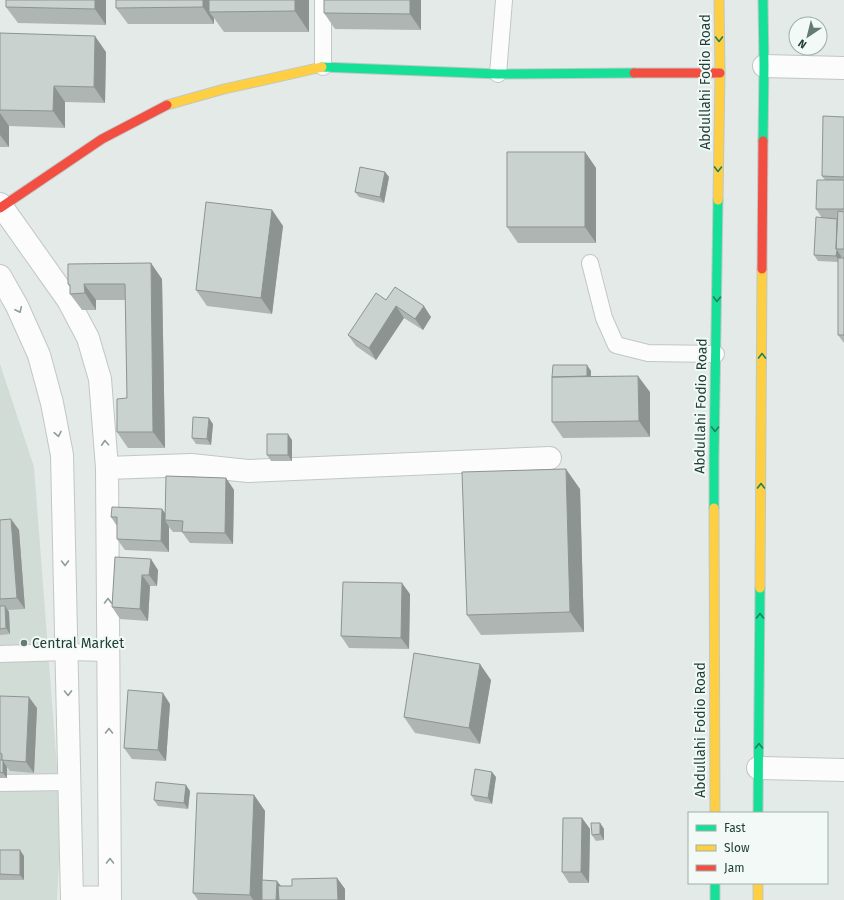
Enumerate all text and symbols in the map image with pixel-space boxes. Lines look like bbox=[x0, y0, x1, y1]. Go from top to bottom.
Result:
street label: Abdullahi Fodio Road bbox=[697, 14, 714, 150]
north arrow bbox=[788, 16, 828, 56]
one-way arrow bbox=[715, 36, 723, 42]
text: N bbox=[796, 36, 809, 51]
one-way arrow bbox=[714, 166, 722, 172]
one-way arrow bbox=[712, 296, 721, 302]
one-way arrow bbox=[14, 306, 22, 313]
street label: Abdullahi Fodio Road bbox=[691, 338, 711, 474]
one-way arrow bbox=[757, 353, 766, 359]
one-way arrow bbox=[710, 426, 719, 432]
one-way arrow bbox=[53, 430, 61, 437]
one-way arrow bbox=[101, 440, 110, 446]
one-way arrow bbox=[756, 483, 765, 489]
one-way arrow bbox=[60, 560, 69, 566]
one-way arrow bbox=[104, 598, 112, 604]
one-way arrow bbox=[756, 613, 764, 619]
place label: Central Market bbox=[32, 635, 125, 652]
marker: Central Market bbox=[19, 638, 29, 648]
street label: Abdullahi Fodio Road bbox=[692, 662, 709, 798]
one-way arrow bbox=[63, 690, 72, 696]
one-way arrow bbox=[105, 728, 113, 734]
one-way arrow bbox=[755, 743, 763, 749]
legend bbox=[688, 812, 828, 884]
text: Fast bbox=[724, 821, 746, 835]
text: Slow bbox=[724, 841, 750, 855]
one-way arrow bbox=[106, 858, 114, 864]
text: Jam bbox=[724, 861, 744, 875]

